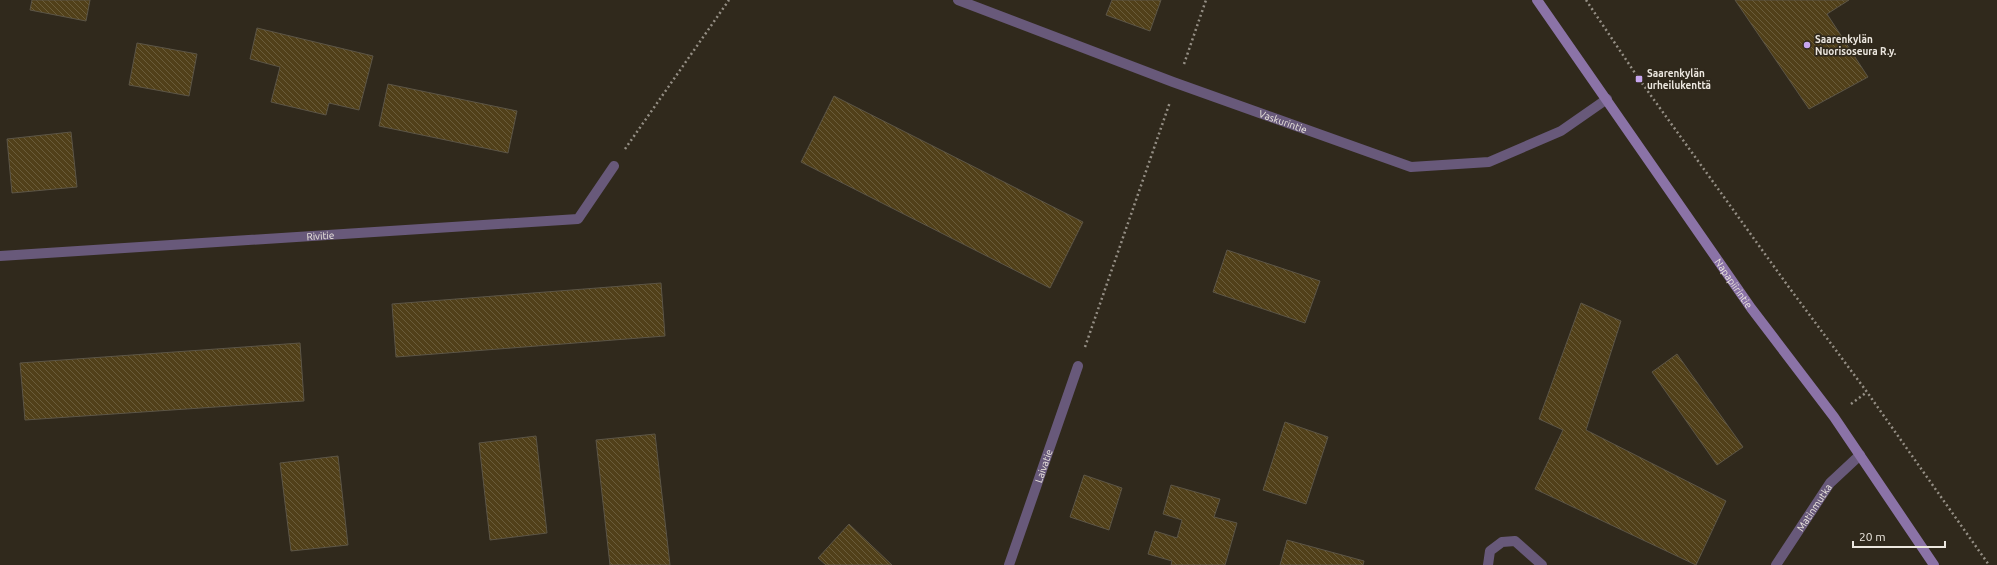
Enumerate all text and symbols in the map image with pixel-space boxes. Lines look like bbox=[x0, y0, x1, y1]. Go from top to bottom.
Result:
place label: Saarenkylän Nuorisoseura R.y. bbox=[1815, 34, 1897, 57]
marker: Saarenkylän Nuorisoseura R.y. bbox=[1802, 40, 1812, 50]
place label: Saarenkylän urheilukenttä bbox=[1647, 68, 1711, 91]
marker: Saarenkylän urheilukenttä bbox=[1634, 74, 1644, 84]
street label: Vaskurintie bbox=[1257, 108, 1308, 135]
street label: Rivitie bbox=[306, 230, 335, 242]
street label: Napapiirintie bbox=[1712, 257, 1754, 311]
street label: Laivatie bbox=[1033, 448, 1055, 484]
street label: Matinmutka bbox=[1795, 482, 1834, 533]
scale bar bbox=[1853, 523, 1945, 549]
text: 20 m bbox=[1859, 530, 1886, 543]

